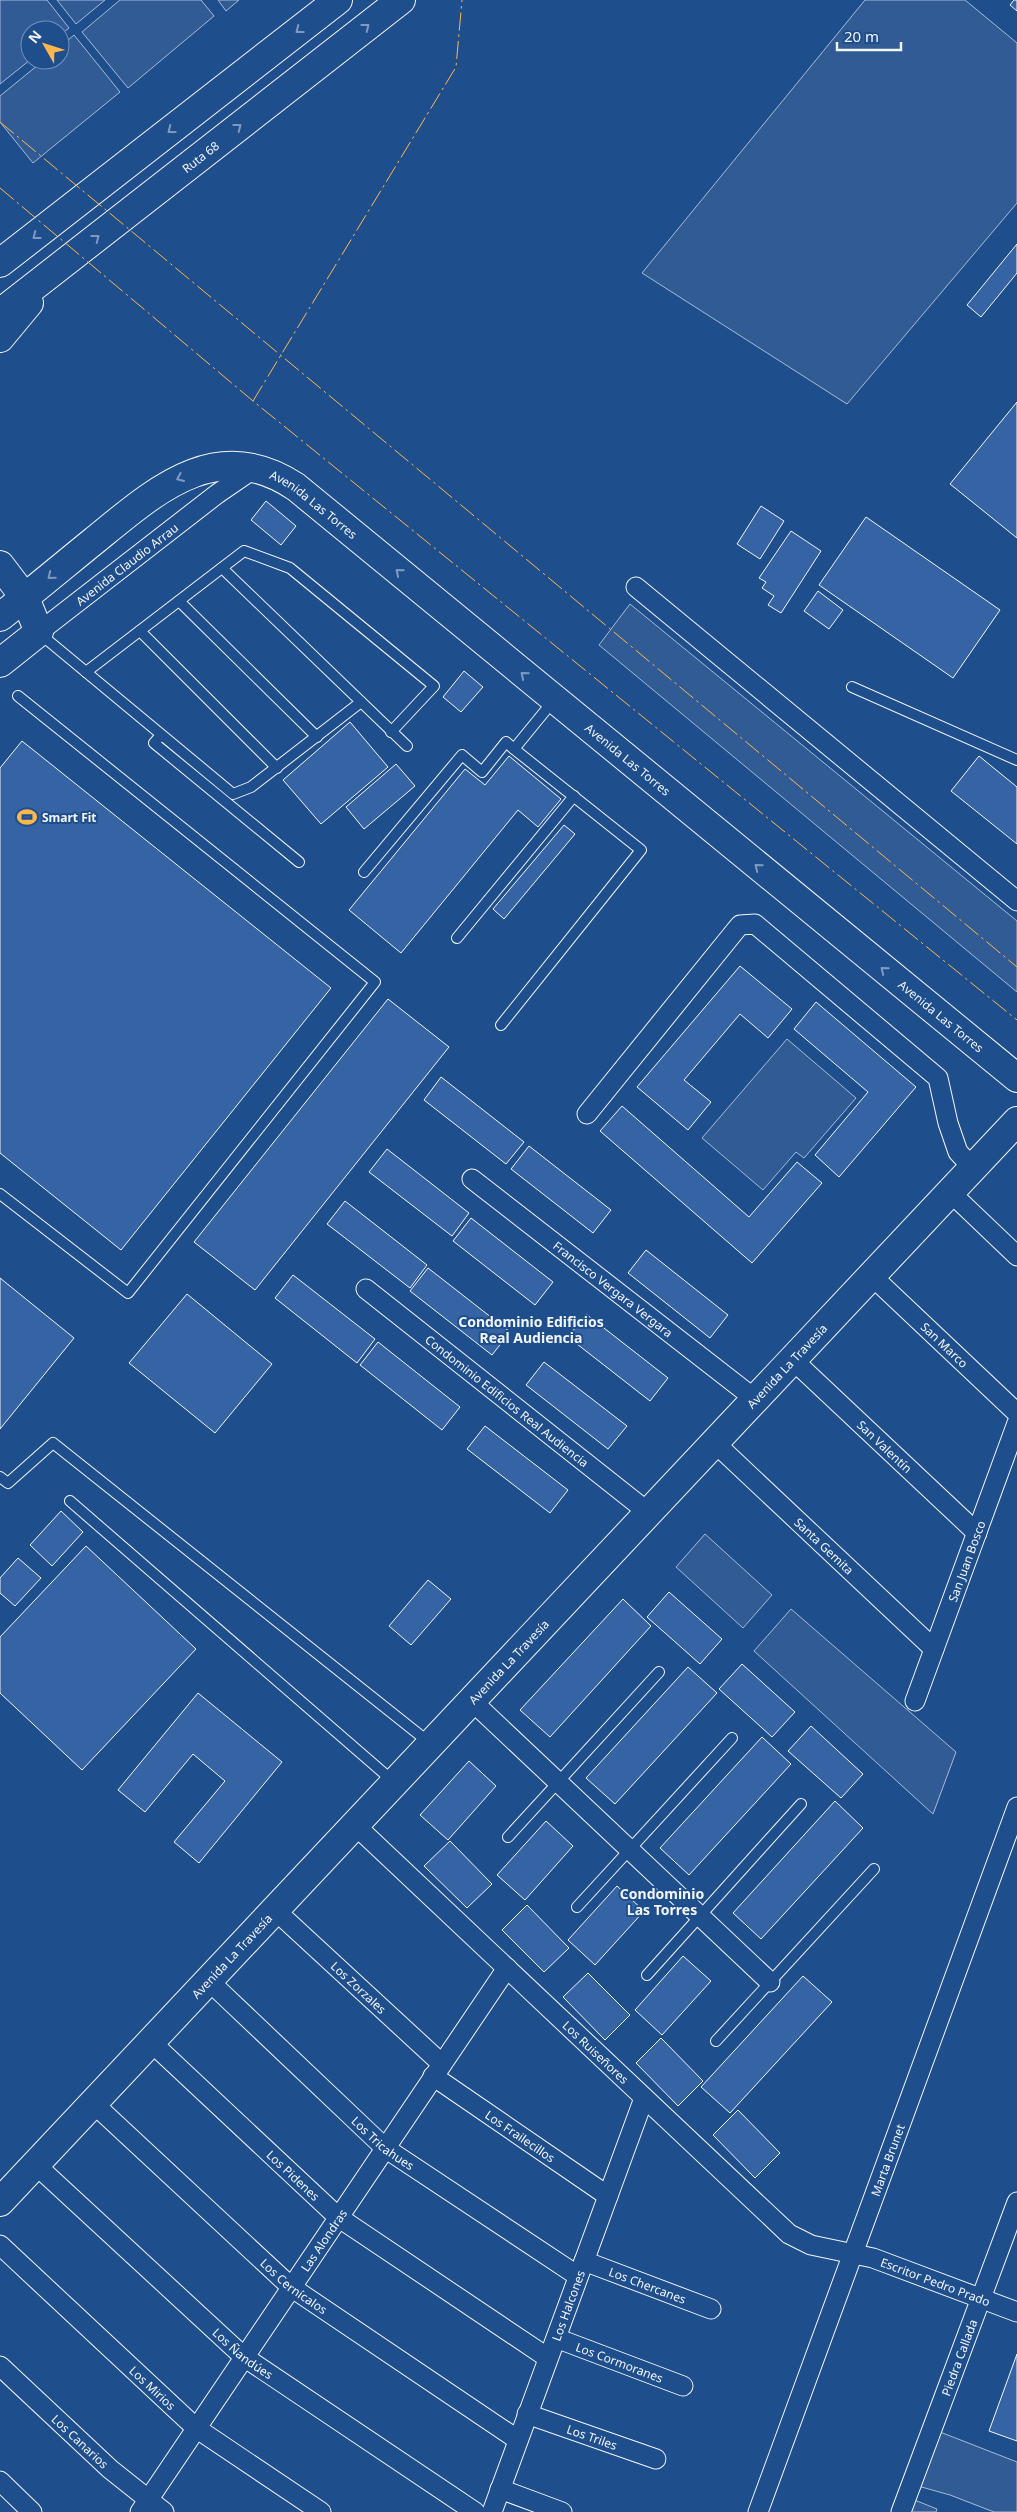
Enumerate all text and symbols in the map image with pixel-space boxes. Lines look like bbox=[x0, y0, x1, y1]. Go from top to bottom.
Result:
north arrow bbox=[20, 20, 70, 70]
scale bar bbox=[837, 20, 901, 52]
one-way arrow bbox=[296, 24, 305, 33]
one-way arrow bbox=[360, 25, 369, 33]
text: N bbox=[24, 26, 45, 47]
text: 20 m bbox=[844, 26, 879, 46]
one-way arrow bbox=[168, 124, 177, 132]
one-way arrow bbox=[232, 125, 241, 133]
street label: Ruta 68 bbox=[178, 137, 222, 177]
one-way arrow bbox=[33, 230, 42, 238]
one-way arrow bbox=[90, 236, 99, 244]
street label: Avenida Las Torres bbox=[267, 466, 361, 543]
one-way arrow bbox=[177, 472, 186, 482]
street label: Avenida Claudio Arrau bbox=[72, 519, 182, 609]
one-way arrow bbox=[396, 569, 405, 577]
one-way arrow bbox=[48, 570, 57, 579]
one-way arrow bbox=[521, 673, 530, 681]
street label: Avenida Las Torres bbox=[582, 719, 674, 799]
sports icon: Smart Fit bbox=[16, 806, 38, 828]
place label: Smart Fit bbox=[42, 809, 97, 826]
one-way arrow bbox=[755, 863, 764, 872]
one-way arrow bbox=[881, 966, 890, 975]
street label: Avenida Las Torres bbox=[895, 976, 988, 1056]
street label: Francisco Vergara Vergara bbox=[550, 1237, 677, 1341]
district label: Condominio Edificios Real Audiencia bbox=[458, 1312, 604, 1347]
street label: San Marco bbox=[917, 1318, 972, 1371]
street label: Avenida La Travesía bbox=[743, 1320, 831, 1412]
street label: Condominio Edificios Real Audiencia bbox=[422, 1331, 592, 1471]
street label: San Valentín bbox=[854, 1416, 916, 1476]
street label: Santa Gemita bbox=[791, 1514, 858, 1578]
street label: San Juan Bosco bbox=[944, 1518, 989, 1604]
street label: Avenida La Travesía bbox=[464, 1616, 552, 1708]
district label: Condominio Las Torres bbox=[620, 1884, 704, 1919]
street label: Avenida La Travesía bbox=[188, 1910, 276, 2002]
street label: Los Zorzales bbox=[327, 1957, 390, 2017]
street label: Los Ruiseñores bbox=[559, 2017, 633, 2087]
street label: Los Frailecillos bbox=[482, 2106, 559, 2166]
street label: Los Tricahues bbox=[348, 2112, 418, 2174]
street label: Marta Brunet bbox=[866, 2121, 909, 2198]
street label: Los Pidenes bbox=[263, 2146, 324, 2204]
street label: Las Alondras bbox=[296, 2205, 351, 2275]
street label: Escritor Pedro Prado bbox=[878, 2253, 993, 2310]
street label: Los Cernícalos bbox=[257, 2254, 331, 2318]
street label: Los Chercanes bbox=[607, 2263, 689, 2307]
street label: Los Halcones bbox=[547, 2268, 589, 2343]
street label: Piedra Callada bbox=[937, 2317, 981, 2398]
street label: Los Ñandúes bbox=[209, 2324, 277, 2383]
street label: Los Cormoranes bbox=[573, 2338, 666, 2386]
street label: Los Mirios bbox=[126, 2362, 180, 2414]
street label: Los Canarios bbox=[48, 2410, 113, 2472]
street label: Los Triles bbox=[565, 2420, 620, 2453]

